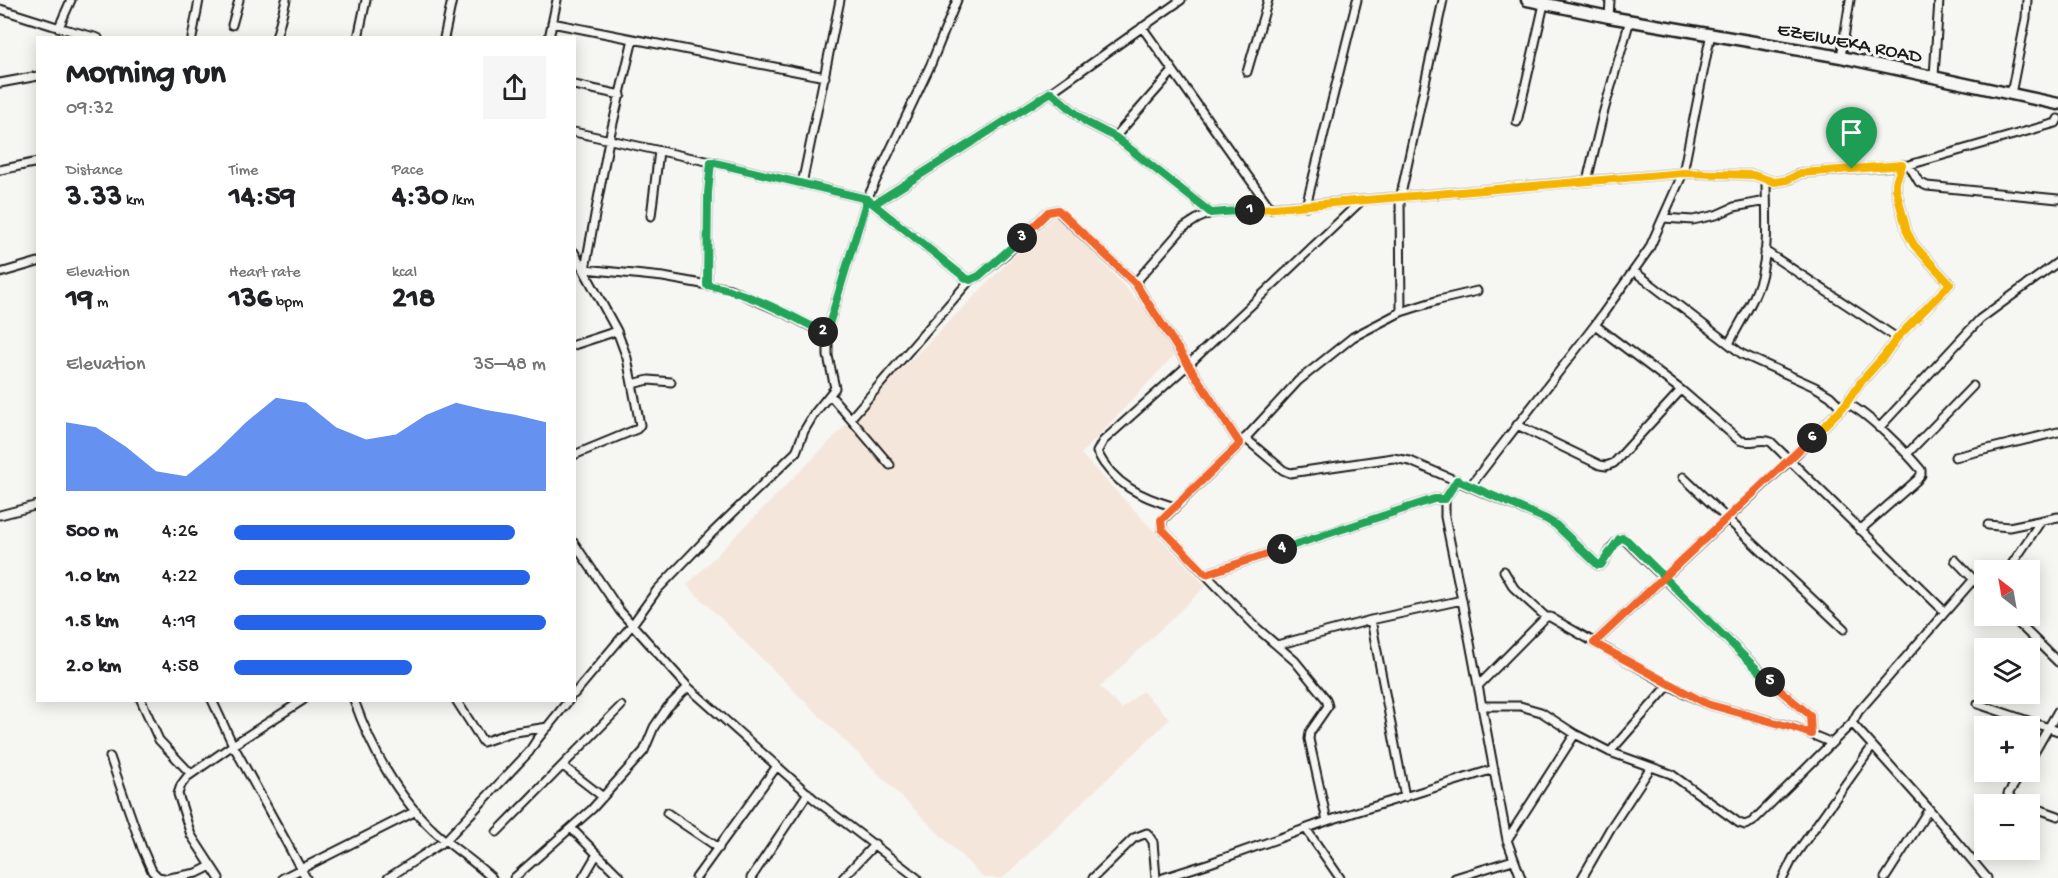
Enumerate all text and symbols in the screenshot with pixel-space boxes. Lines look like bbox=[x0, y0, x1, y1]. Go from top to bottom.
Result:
street label: EZEIWEKA ROAD bbox=[1775, 19, 1925, 70]
text: Morning run bbox=[66, 56, 226, 94]
button: share bbox=[483, 56, 546, 119]
text: 09:32 bbox=[66, 98, 114, 121]
pin bbox=[1826, 107, 1877, 169]
icon: arrive bbox=[1835, 116, 1868, 149]
text: Distance bbox=[66, 162, 123, 181]
text: Time bbox=[229, 162, 258, 181]
text: Pace bbox=[392, 162, 423, 181]
text: 3.33 bbox=[66, 181, 122, 216]
text: 14:59 bbox=[229, 181, 296, 216]
text: 4:30 bbox=[392, 181, 448, 216]
text: km bbox=[122, 192, 144, 211]
text: /km bbox=[448, 192, 474, 211]
pin: 1 bbox=[1235, 195, 1265, 225]
text: 1 bbox=[1247, 200, 1253, 219]
pin: 3 bbox=[1007, 223, 1037, 253]
text: 3 bbox=[1018, 228, 1026, 247]
text: Elevation bbox=[66, 264, 130, 283]
text: Heart rate bbox=[229, 264, 301, 283]
text: kcal bbox=[392, 264, 417, 283]
text: 19 bbox=[66, 283, 93, 318]
text: 136 bbox=[229, 283, 272, 318]
text: 218 bbox=[392, 283, 435, 318]
text: m bbox=[93, 294, 108, 313]
text: bpm bbox=[272, 294, 303, 313]
pin: 2 bbox=[808, 317, 838, 347]
text: 2 bbox=[819, 322, 827, 341]
text: Elevation bbox=[66, 354, 146, 377]
text: 35–48 m bbox=[473, 354, 546, 377]
pin: 6 bbox=[1797, 423, 1827, 453]
text: 6 bbox=[1808, 428, 1816, 447]
text: 500 m bbox=[66, 521, 118, 544]
text: 4:26 bbox=[162, 521, 198, 544]
pin: 4 bbox=[1267, 534, 1297, 564]
text: 4 bbox=[1278, 539, 1286, 558]
north arrow bbox=[1974, 560, 2040, 626]
map controls bbox=[1974, 560, 2040, 860]
text: 1.0 km bbox=[66, 566, 120, 589]
text: 4:22 bbox=[162, 566, 197, 589]
text: 1.5 km bbox=[66, 611, 119, 634]
text: 4:19 bbox=[162, 611, 196, 634]
button: layers bbox=[1974, 638, 2040, 704]
text: 2.0 km bbox=[66, 656, 121, 679]
text: 4:58 bbox=[162, 656, 199, 679]
pin: 5 bbox=[1755, 667, 1785, 697]
text: 5 bbox=[1766, 672, 1774, 691]
button: + bbox=[1974, 716, 2040, 782]
button: − bbox=[1974, 794, 2040, 860]

